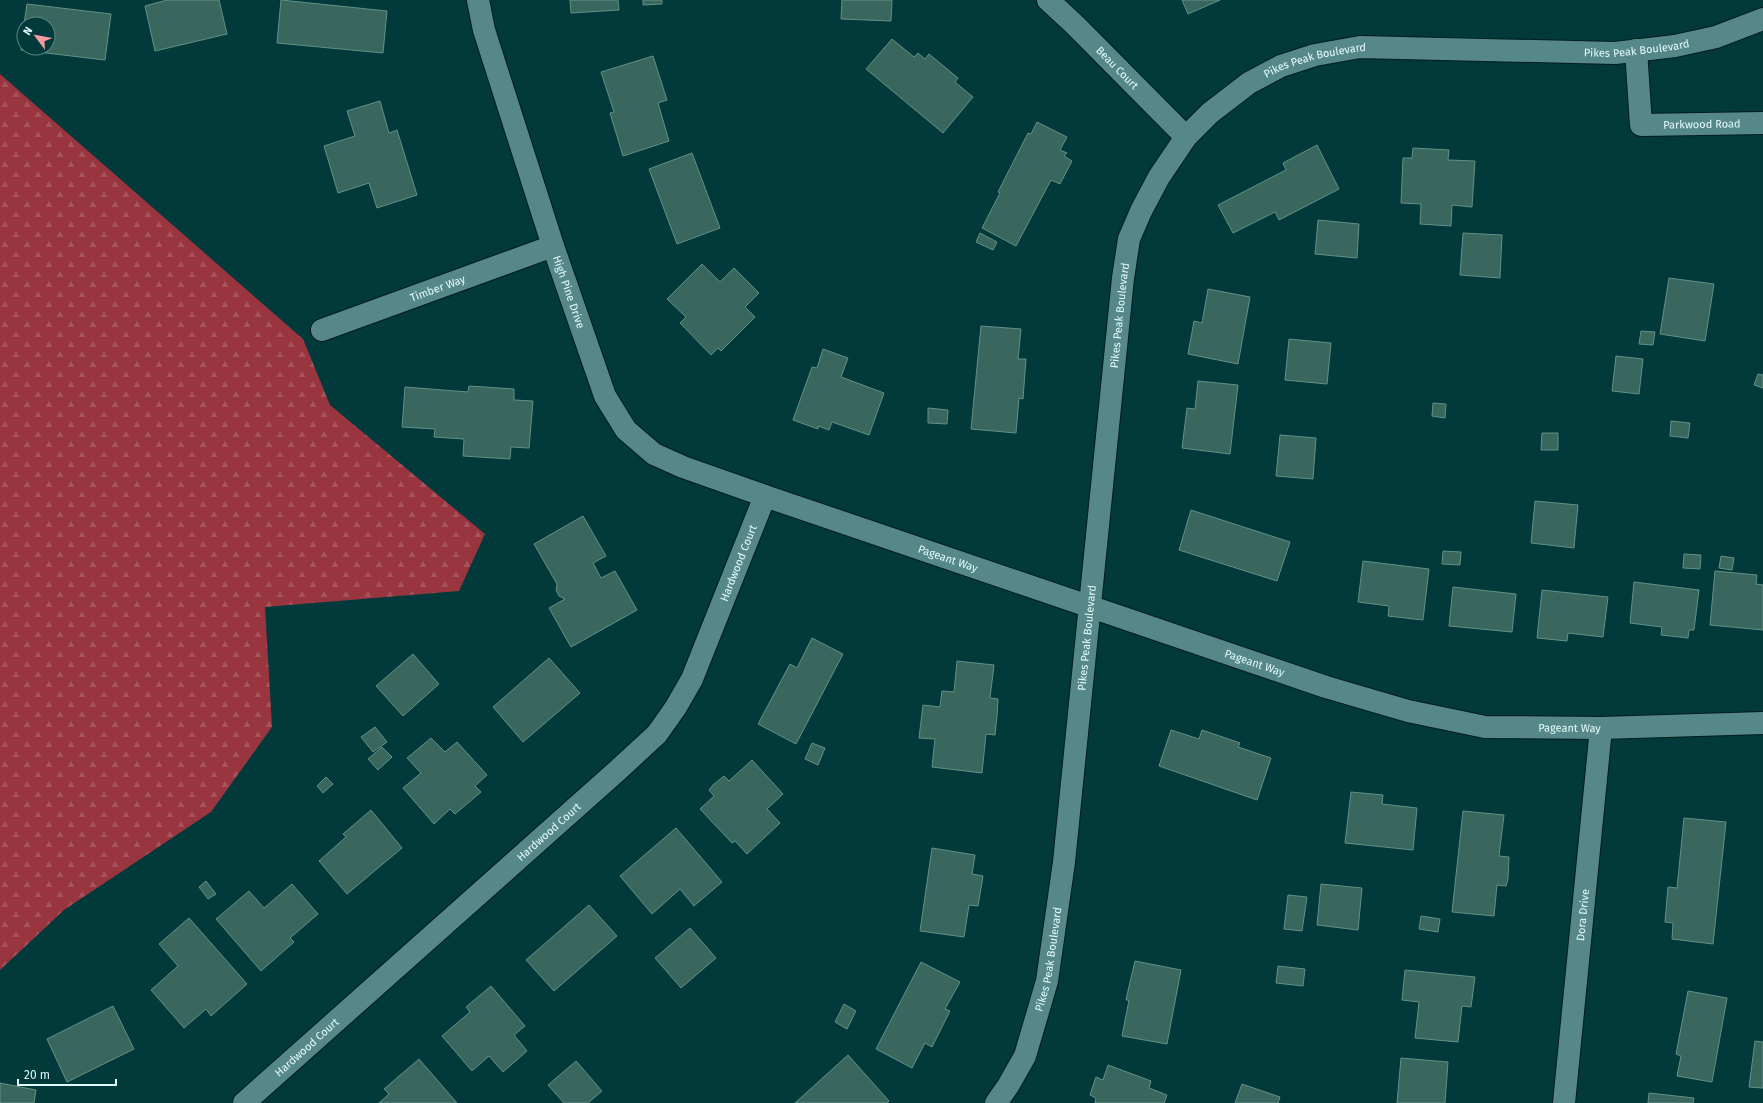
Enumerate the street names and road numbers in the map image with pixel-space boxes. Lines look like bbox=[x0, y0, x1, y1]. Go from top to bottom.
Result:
street label: Pikes Peak Boulevard bbox=[1584, 37, 1691, 60]
street label: Pikes Peak Boulevard bbox=[1262, 41, 1366, 81]
street label: Beau Court bbox=[1093, 44, 1141, 92]
street label: Parkwood Road bbox=[1663, 117, 1741, 132]
street label: High Pine Drive bbox=[550, 254, 587, 330]
street label: Pikes Peak Boulevard bbox=[1108, 262, 1132, 369]
street label: Timber Way bbox=[408, 272, 468, 304]
street label: Hardwood Court bbox=[718, 523, 760, 603]
street label: Pageant Way bbox=[916, 543, 980, 575]
street label: Pikes Peak Boulevard bbox=[1075, 584, 1099, 691]
street label: Pageant Way bbox=[1223, 647, 1287, 680]
street label: Pageant Way bbox=[1538, 721, 1601, 735]
street label: Hardwood Court bbox=[514, 800, 584, 864]
street label: Dora Drive bbox=[1574, 888, 1592, 942]
street label: Pikes Peak Boulevard bbox=[1032, 906, 1064, 1013]
street label: Hardwood Court bbox=[272, 1016, 342, 1079]

